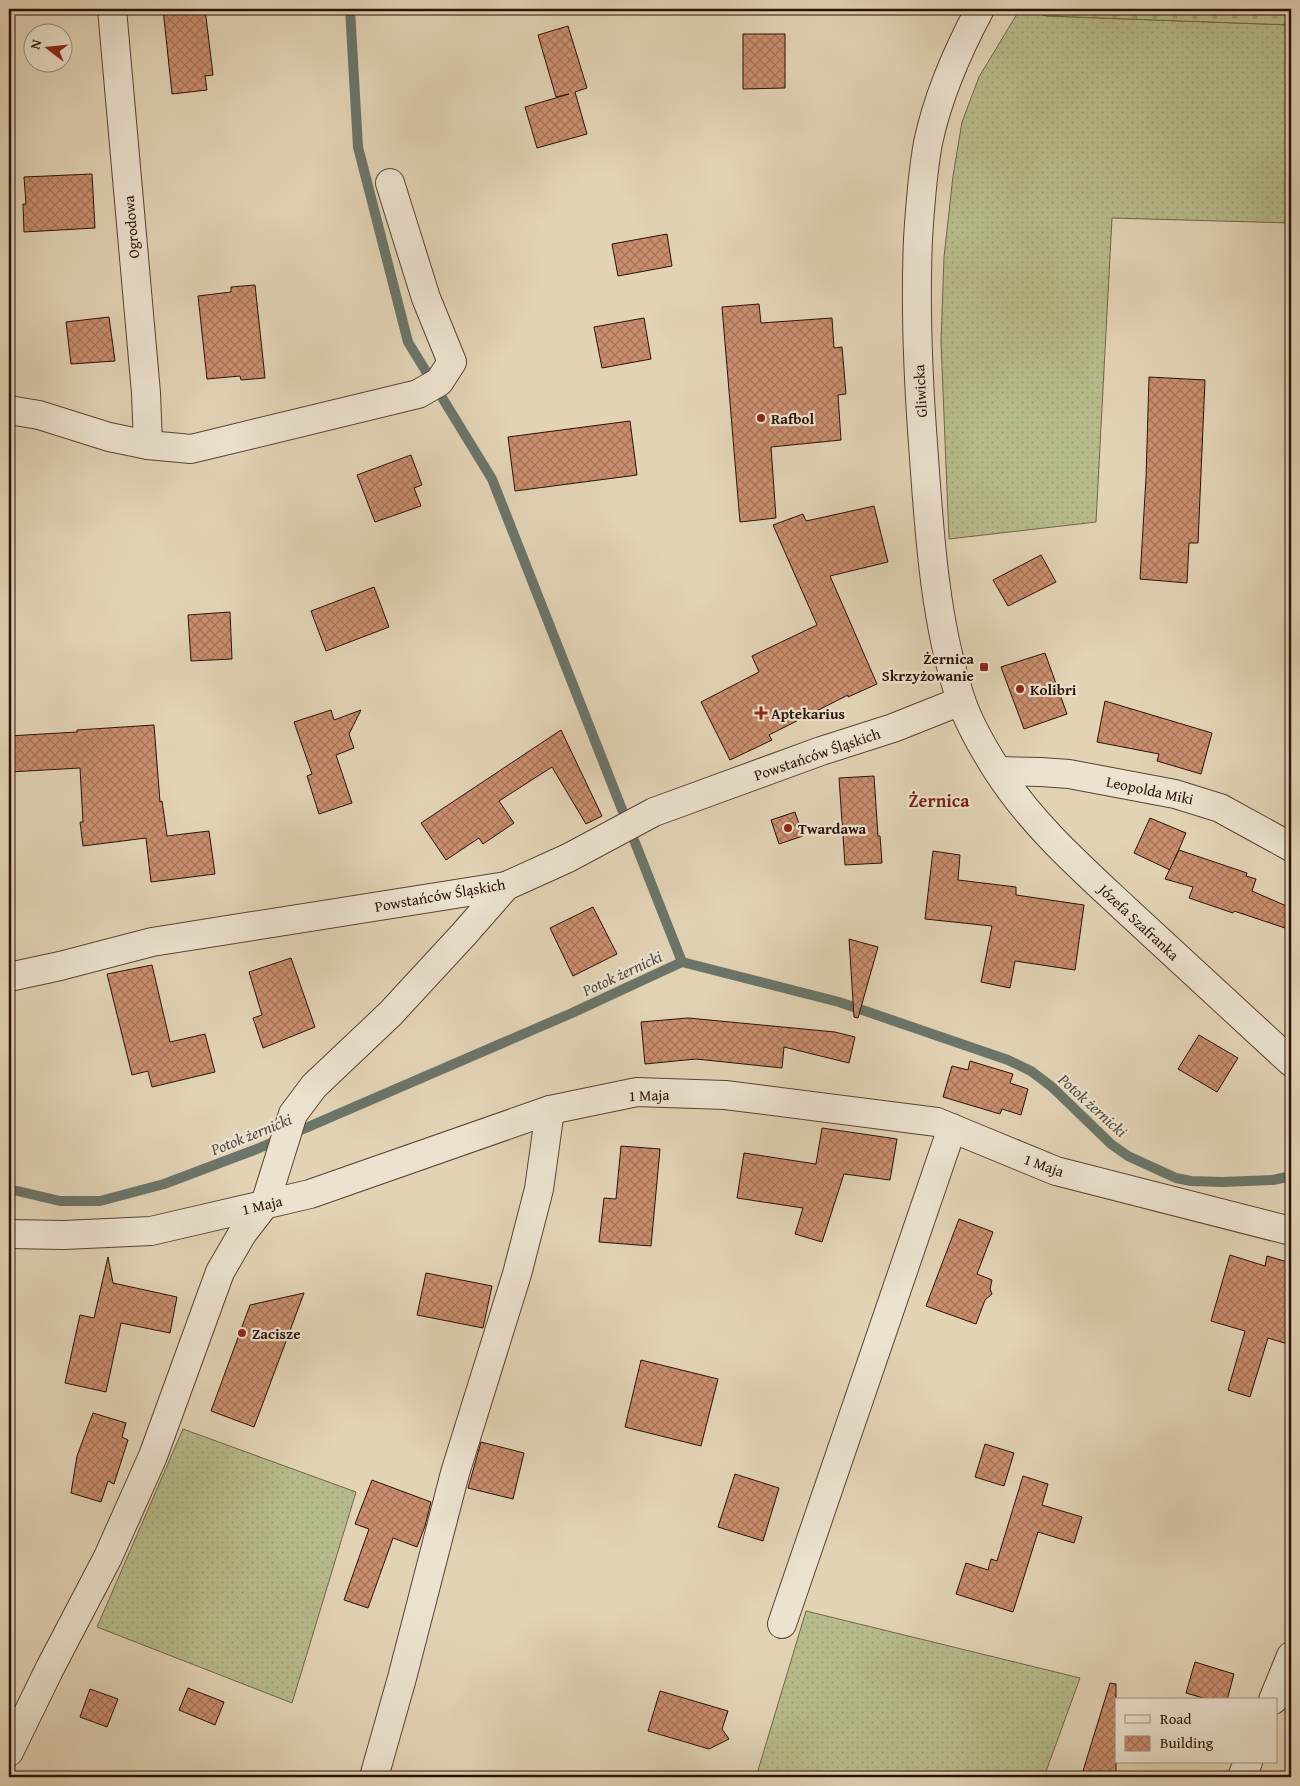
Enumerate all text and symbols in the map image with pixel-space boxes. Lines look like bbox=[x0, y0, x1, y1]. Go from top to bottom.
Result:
north arrow bbox=[22, 22, 72, 72]
text: N bbox=[25, 37, 47, 52]
street label: Ogrodowa bbox=[118, 195, 144, 259]
street label: Gliwicka bbox=[908, 364, 932, 418]
place label: Rafbol bbox=[771, 408, 814, 429]
marker: Rafbol bbox=[755, 412, 767, 424]
place label: Żernica Skrzyżowanie bbox=[882, 648, 974, 686]
marker: Żernica Skrzyżowanie bbox=[978, 661, 990, 673]
place label: Kolibri bbox=[1030, 679, 1077, 700]
marker: Kolibri bbox=[1014, 683, 1026, 695]
place label: Aptekarius bbox=[771, 703, 845, 724]
marker: Aptekarius bbox=[755, 707, 767, 719]
street label: Powstańców Śląskich bbox=[751, 722, 884, 785]
street label: Leopolda Miki bbox=[1104, 771, 1196, 809]
district label: Żernica bbox=[909, 787, 970, 814]
place label: Twardawa bbox=[798, 818, 867, 839]
marker: Twardawa bbox=[782, 822, 794, 834]
street label: Powstańców Śląskich bbox=[373, 873, 508, 917]
street label: Józefa Szafranka bbox=[1093, 878, 1184, 965]
water label: Potok żernicki bbox=[577, 944, 666, 1002]
water label: Potok żernicki bbox=[1053, 1067, 1133, 1142]
street label: 1 Maja bbox=[628, 1084, 670, 1106]
water label: Potok żernicki bbox=[206, 1107, 295, 1161]
street label: 1 Maja bbox=[1021, 1148, 1067, 1182]
street label: 1 Maja bbox=[240, 1190, 284, 1220]
place label: Zacisze bbox=[252, 1323, 301, 1344]
marker: Zacisze bbox=[236, 1327, 248, 1339]
legend bbox=[1115, 1698, 1278, 1764]
text: Road bbox=[1160, 1708, 1191, 1729]
text: Building bbox=[1160, 1732, 1214, 1753]

